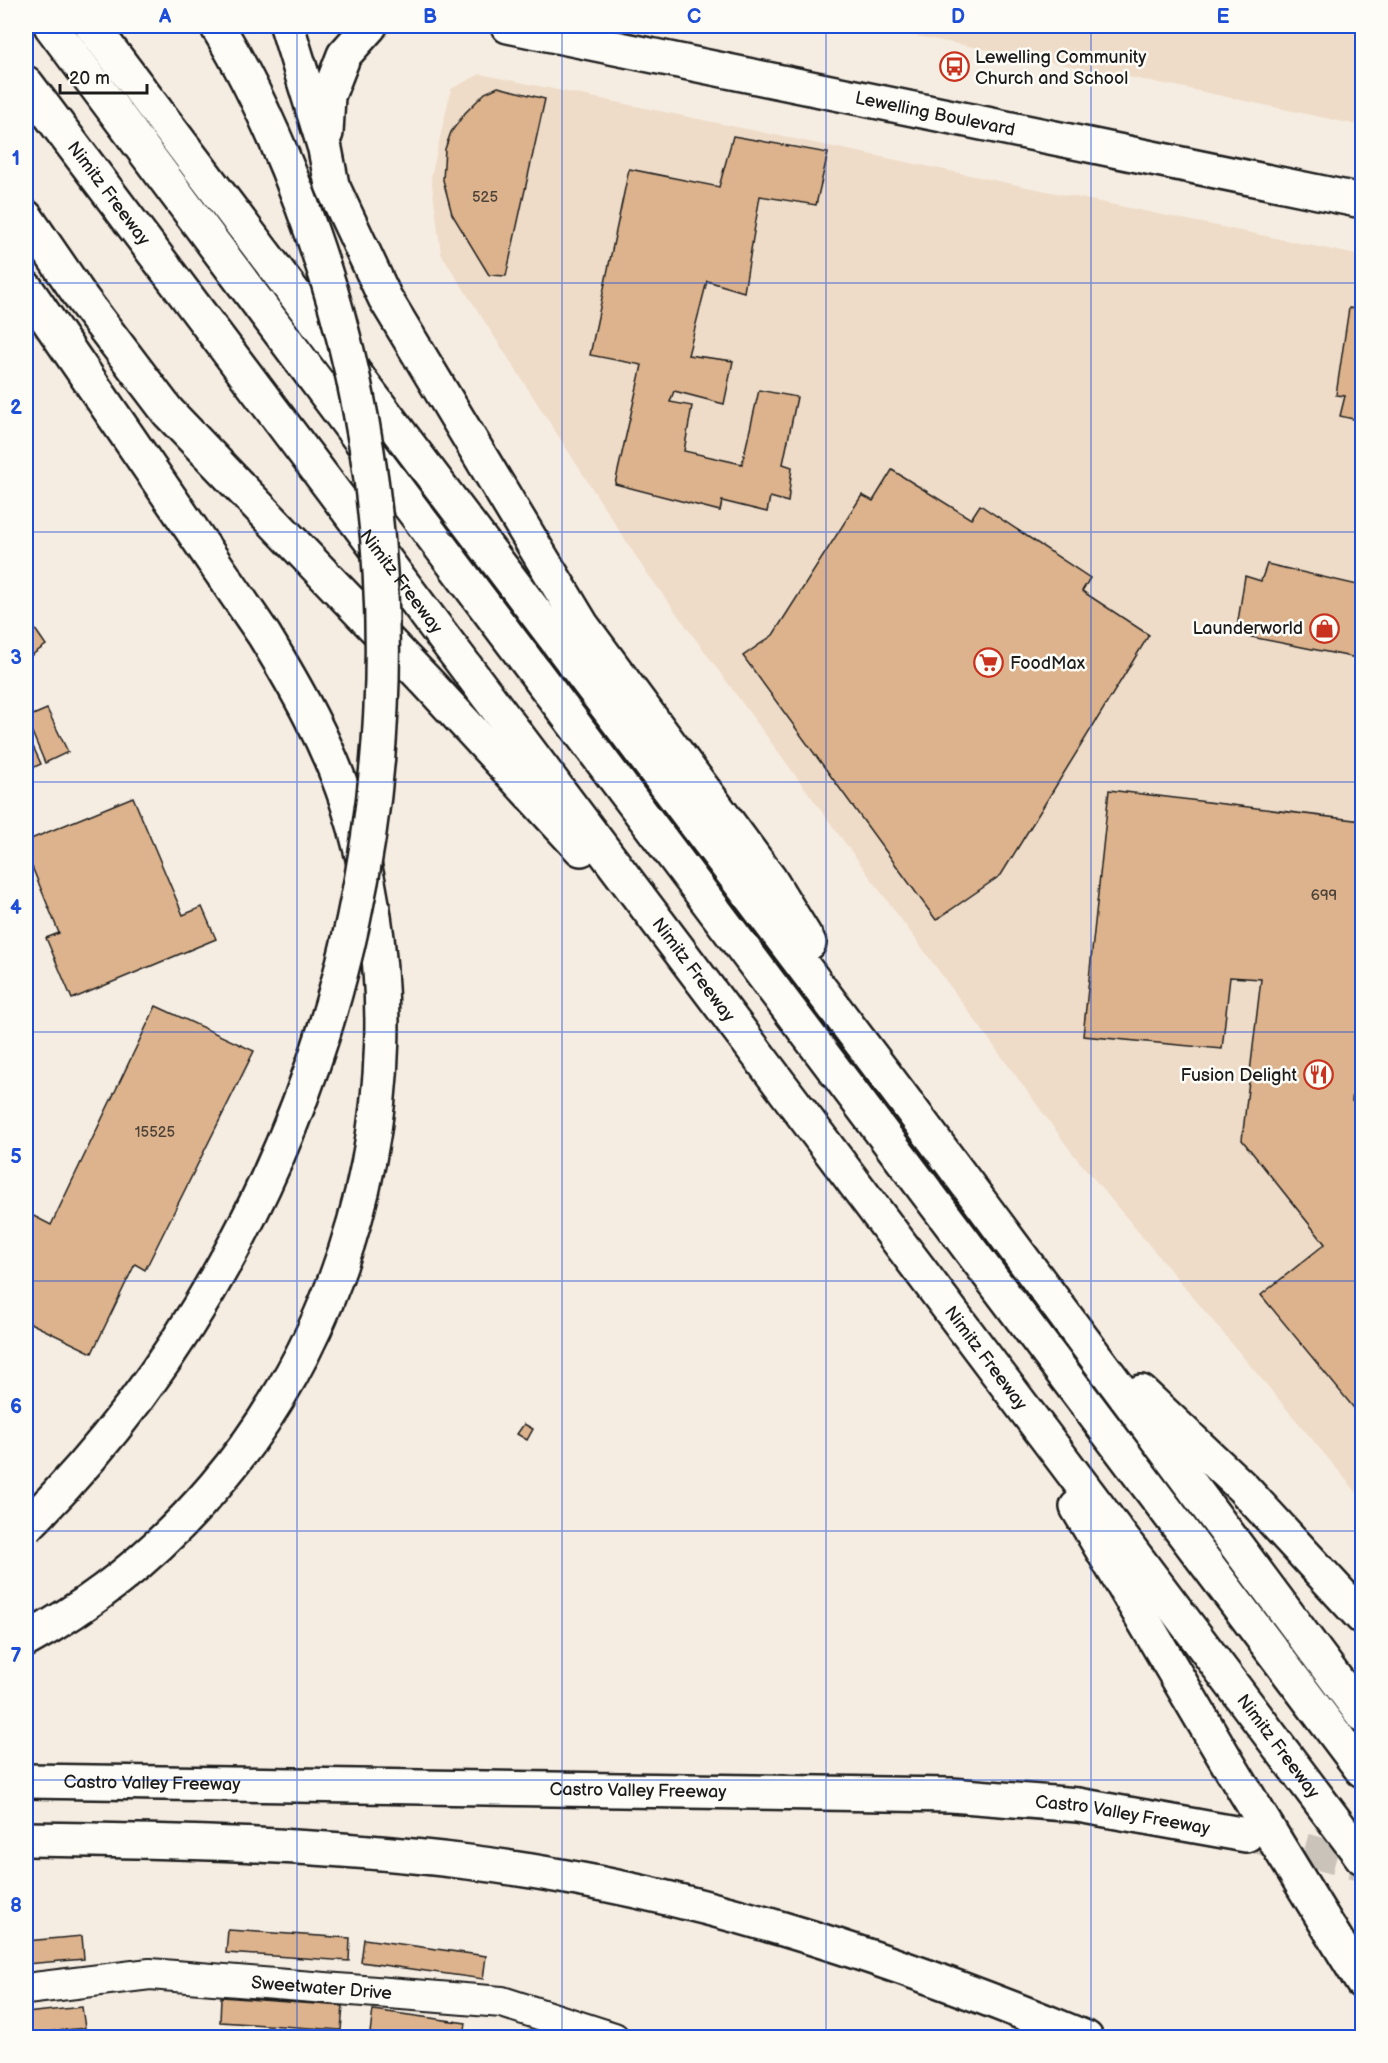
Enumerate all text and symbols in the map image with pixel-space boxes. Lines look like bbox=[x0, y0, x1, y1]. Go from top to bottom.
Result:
text: A bbox=[158, 5, 172, 29]
text: B bbox=[423, 5, 437, 29]
text: C bbox=[687, 5, 701, 29]
text: D bbox=[951, 5, 965, 29]
text: E bbox=[1217, 5, 1230, 29]
place label: Lewelling Community Church and School bbox=[975, 47, 1147, 89]
bus stop icon: Lewelling Community Church and School bbox=[938, 51, 970, 83]
scale bar bbox=[60, 57, 147, 95]
text: 20 m bbox=[69, 68, 110, 89]
street label: Lewelling Boulevard bbox=[853, 87, 1017, 140]
street label: Nimitz Freeway bbox=[63, 137, 155, 250]
text: 1 bbox=[12, 147, 20, 171]
house number: 525 bbox=[472, 188, 498, 207]
text: 2 bbox=[10, 396, 22, 420]
street label: Nimitz Freeway bbox=[356, 525, 448, 638]
shop icon: Launderworld bbox=[1308, 612, 1340, 644]
place label: Launderworld bbox=[1192, 618, 1303, 639]
text: 3 bbox=[10, 646, 22, 670]
supermarket icon: FoodMax bbox=[973, 647, 1005, 679]
place label: FoodMax bbox=[1010, 653, 1086, 674]
house number: 699 bbox=[1311, 886, 1337, 905]
text: 4 bbox=[10, 896, 22, 920]
street label: Nimitz Freeway bbox=[648, 914, 740, 1026]
restaurant icon: Fusion Delight bbox=[1302, 1059, 1334, 1091]
place label: Fusion Delight bbox=[1180, 1065, 1297, 1086]
house number: 15525 bbox=[135, 1123, 175, 1142]
text: 5 bbox=[10, 1145, 22, 1169]
street label: Nimitz Freeway bbox=[940, 1302, 1032, 1415]
text: 6 bbox=[10, 1395, 22, 1419]
text: 7 bbox=[10, 1644, 22, 1668]
street label: Nimitz Freeway bbox=[1233, 1690, 1325, 1803]
street label: Castro Valley Freeway bbox=[63, 1771, 241, 1795]
street label: Castro Valley Freeway bbox=[549, 1778, 727, 1802]
street label: Castro Valley Freeway bbox=[1034, 1791, 1213, 1839]
text: 8 bbox=[10, 1894, 22, 1918]
street label: Sweetwater Drive bbox=[250, 1972, 393, 2004]

